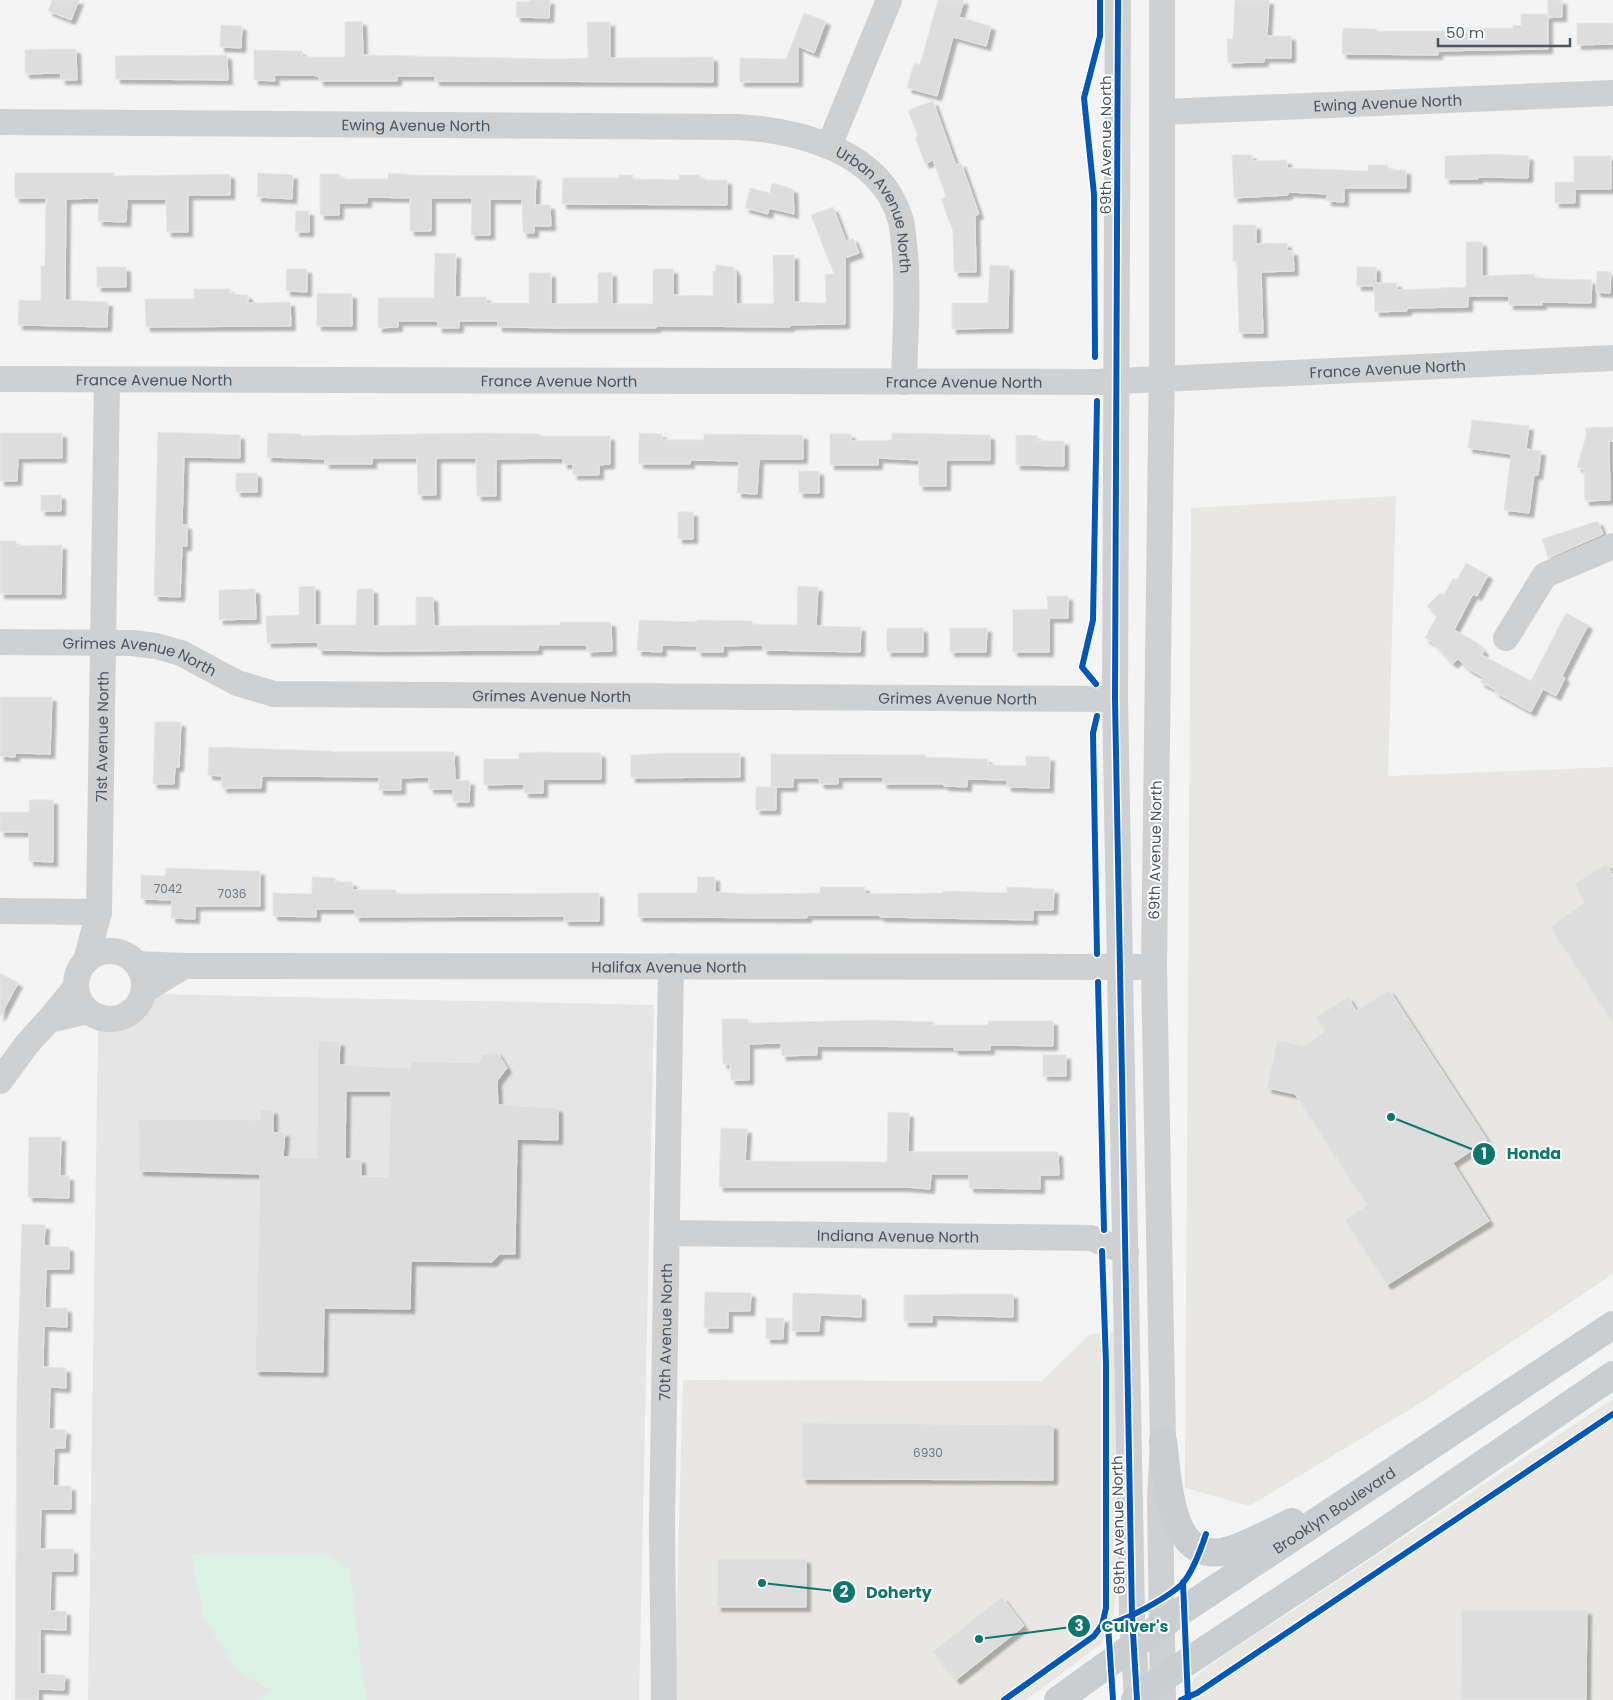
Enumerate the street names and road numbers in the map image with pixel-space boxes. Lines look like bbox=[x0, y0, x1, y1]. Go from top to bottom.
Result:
street label: 69th Avenue North bbox=[1095, 75, 1116, 215]
street label: Ewing Avenue North bbox=[1313, 89, 1463, 116]
street label: Ewing Avenue North bbox=[342, 114, 490, 136]
street label: Urban Avenue North bbox=[832, 141, 917, 274]
street label: France Avenue North bbox=[1309, 354, 1466, 383]
street label: France Avenue North bbox=[76, 369, 232, 390]
street label: France Avenue North bbox=[481, 370, 637, 391]
street label: France Avenue North bbox=[886, 371, 1042, 392]
street label: Grimes Avenue North bbox=[62, 632, 221, 681]
street label: 71st Avenue North bbox=[90, 671, 113, 803]
street label: Grimes Avenue North bbox=[472, 685, 631, 707]
street label: Grimes Avenue North bbox=[878, 687, 1037, 709]
street label: 69th Avenue North bbox=[1143, 780, 1167, 920]
street label: Halifax Avenue North bbox=[591, 956, 747, 977]
street label: Indiana Avenue North bbox=[817, 1224, 979, 1247]
street label: 70th Avenue North bbox=[654, 1263, 677, 1401]
street label: 69th Avenue North bbox=[1106, 1455, 1130, 1595]
street label: Brooklyn Boulevard bbox=[1268, 1462, 1399, 1558]

